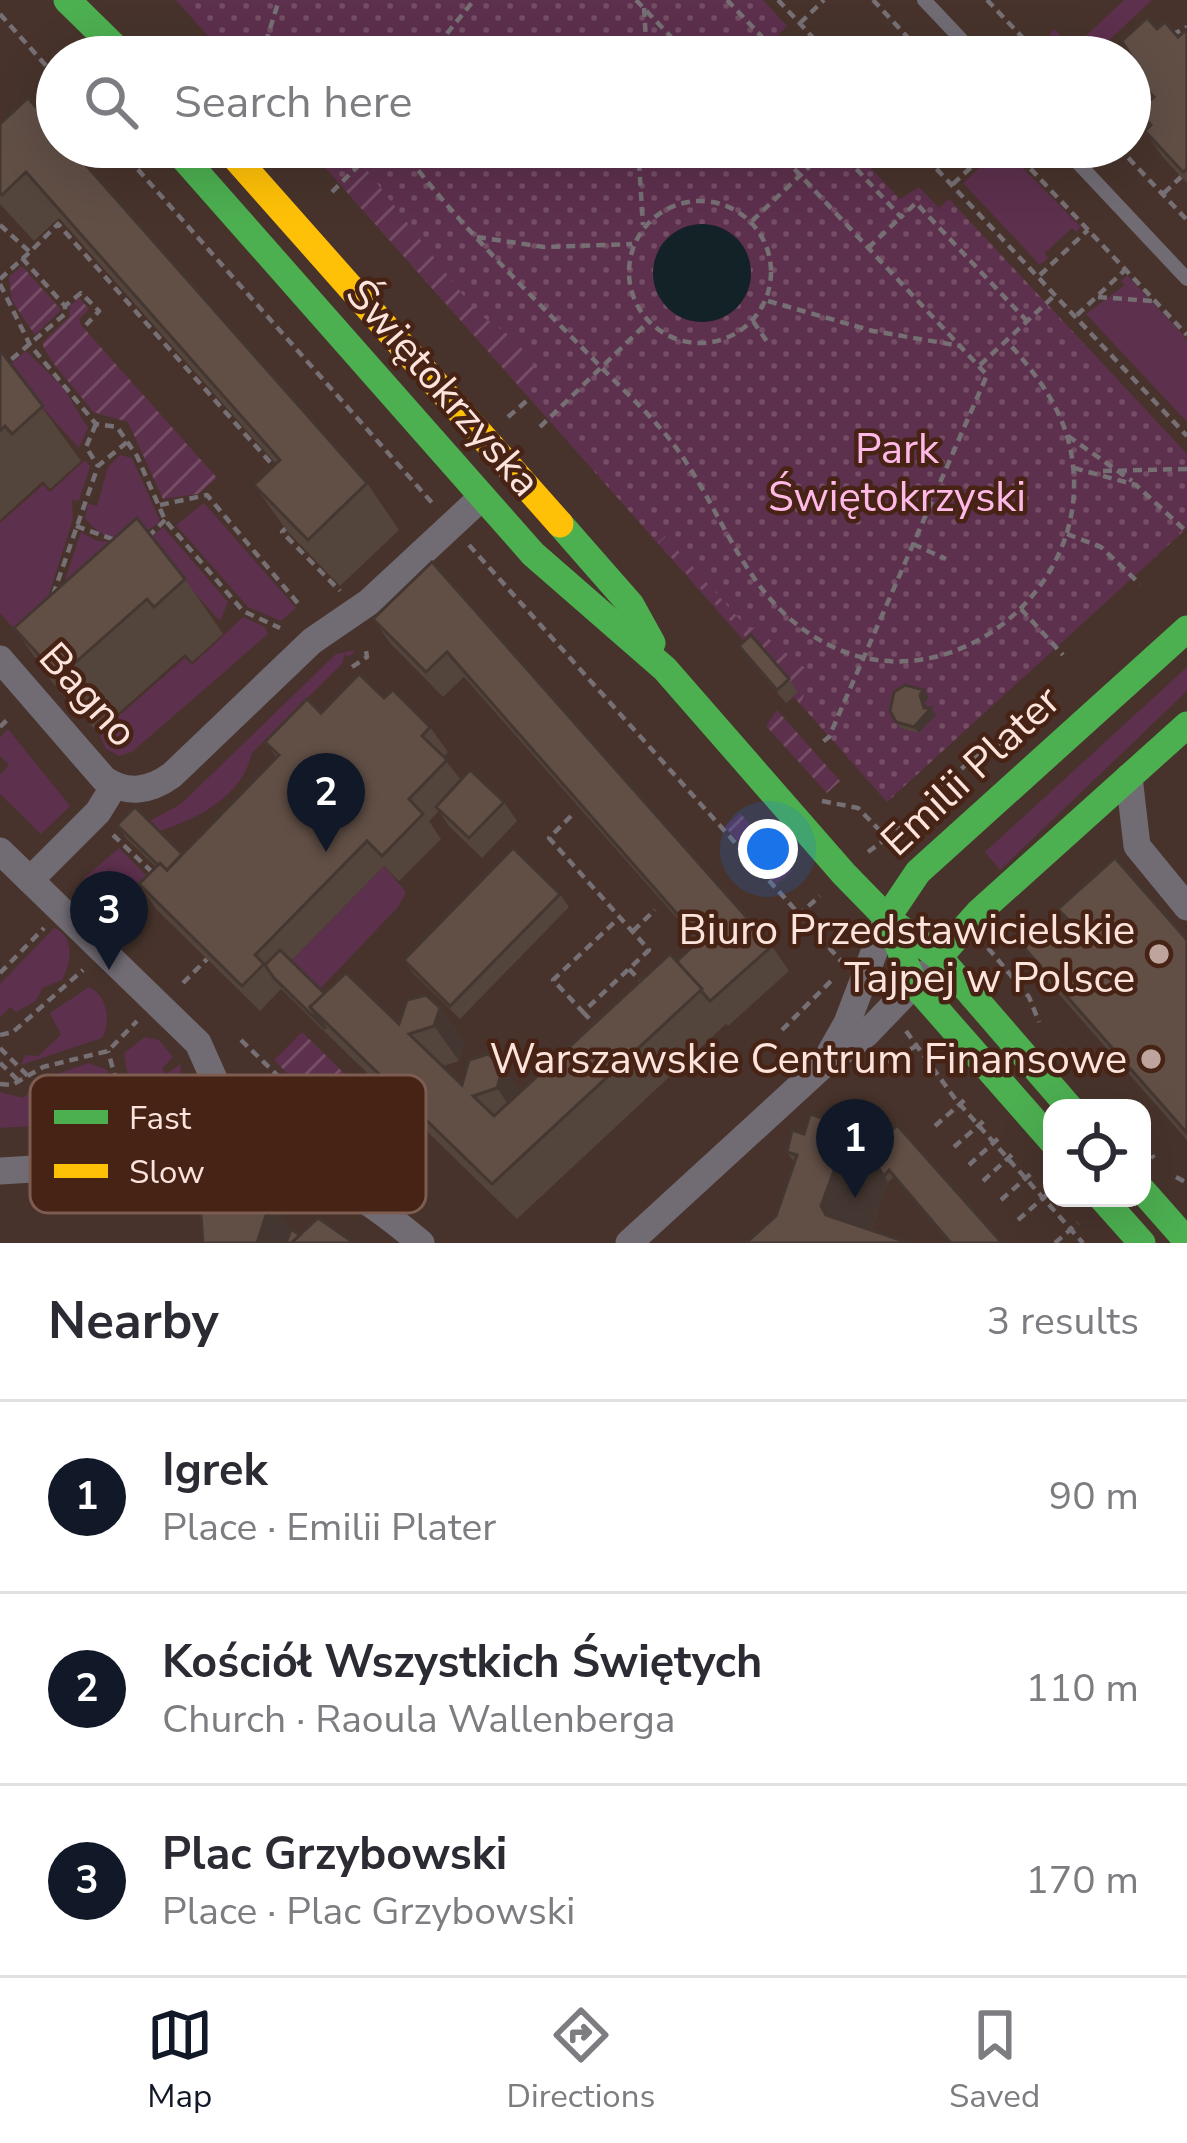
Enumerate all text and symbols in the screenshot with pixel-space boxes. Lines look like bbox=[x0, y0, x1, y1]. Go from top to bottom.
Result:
search box bbox=[36, 36, 1151, 168]
icon: search bbox=[78, 69, 144, 135]
text: Search here bbox=[174, 72, 413, 133]
street label: Świętokrzyska bbox=[333, 267, 553, 509]
park label: Park Świętokrzyski bbox=[768, 421, 1026, 526]
street label: Bagno bbox=[26, 630, 150, 760]
street label: Emilii Plater bbox=[869, 673, 1073, 869]
pin: 2 bbox=[287, 753, 365, 852]
your location bbox=[738, 819, 798, 879]
pin: 3 bbox=[70, 871, 148, 970]
place label: Biuro Przedstawicielskie Tajpej w Polsce bbox=[678, 902, 1135, 1007]
marker: Biuro Przedstawicielskie Tajpej w Polsce bbox=[1146, 941, 1172, 967]
place label: Warszawskie Centrum Finansowe bbox=[489, 1031, 1127, 1088]
marker: Warszawskie Centrum Finansowe bbox=[1138, 1046, 1164, 1072]
legend bbox=[30, 1075, 426, 1213]
text: Fast bbox=[129, 1096, 192, 1141]
pin: 1 bbox=[816, 1099, 894, 1198]
map controls bbox=[1043, 1099, 1151, 1207]
button: locate bbox=[1043, 1099, 1151, 1207]
text: Slow bbox=[129, 1150, 205, 1195]
text: Nearby bbox=[48, 1286, 219, 1356]
text: 3 results bbox=[987, 1295, 1139, 1348]
text: Igrek bbox=[162, 1440, 268, 1501]
text: 1 bbox=[75, 1470, 99, 1523]
text: 90 m bbox=[1049, 1470, 1139, 1523]
text: Place · Emilii Plater bbox=[162, 1501, 496, 1554]
text: Kościół Wszystkich Świętych bbox=[162, 1632, 762, 1693]
text: 2 bbox=[75, 1662, 99, 1715]
text: 110 m bbox=[1025, 1662, 1139, 1715]
text: Church · Raoula Wallenberga bbox=[162, 1693, 676, 1746]
text: Plac Grzybowski bbox=[162, 1824, 507, 1885]
text: 3 bbox=[75, 1854, 99, 1907]
text: 170 m bbox=[1025, 1854, 1139, 1907]
text: Place · Plac Grzybowski bbox=[162, 1885, 575, 1938]
tab: Map bbox=[147, 2002, 213, 2119]
tab: Directions bbox=[507, 2002, 655, 2119]
tab: Saved bbox=[949, 2002, 1040, 2119]

